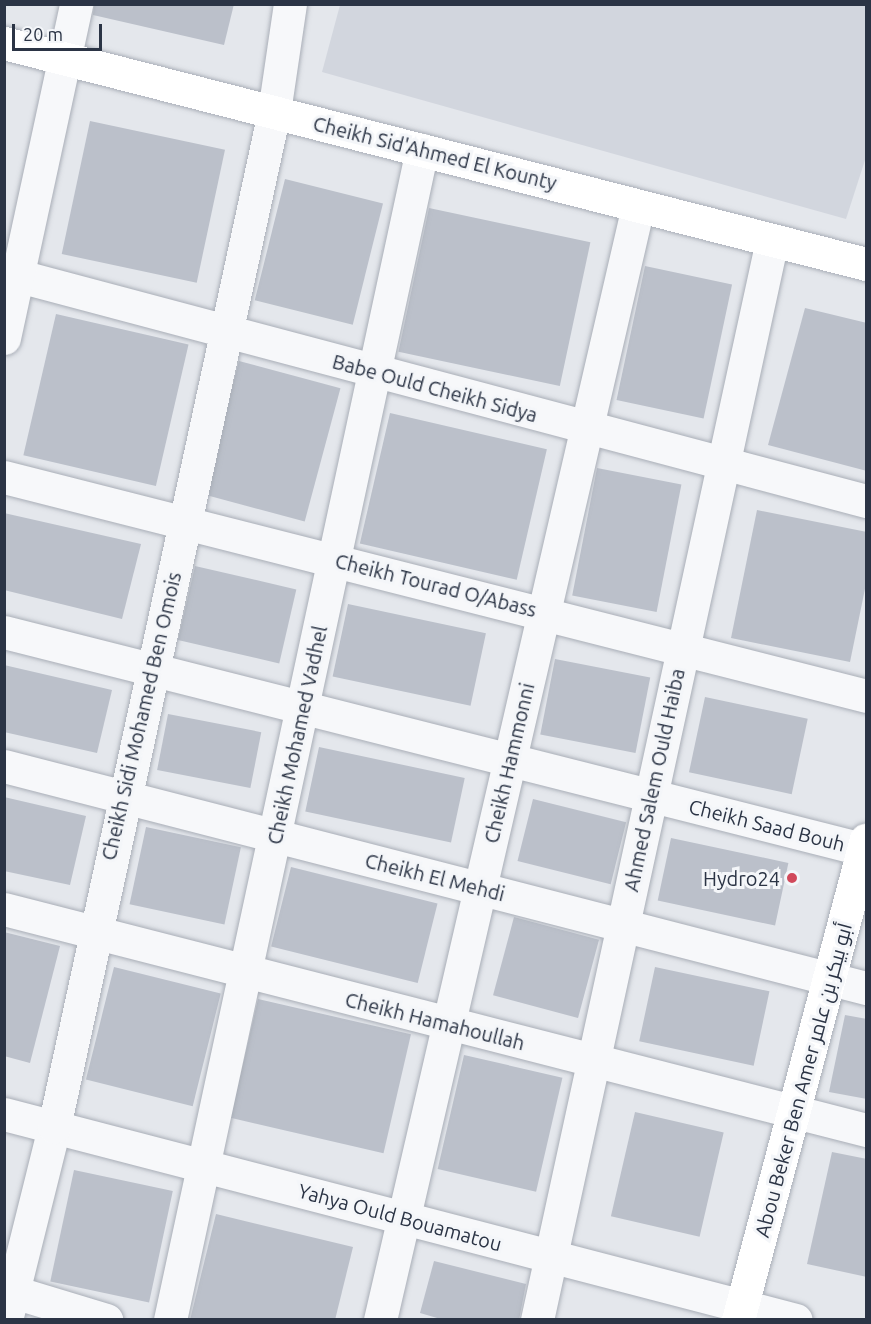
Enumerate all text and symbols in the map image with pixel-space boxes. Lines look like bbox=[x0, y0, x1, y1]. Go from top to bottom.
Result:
scale bar bbox=[15, 12, 105, 50]
text: 20 m bbox=[23, 24, 63, 44]
street label: Cheikh Sid'Ahmed El Kounty bbox=[311, 111, 559, 195]
street label: Babe Ould Cheikh Sidya bbox=[330, 349, 540, 427]
street label: Cheikh Tourad O/Abass bbox=[333, 548, 539, 622]
street label: Cheikh Sidi Mohamed Ben Omois bbox=[96, 569, 186, 863]
street label: Cheikh Mohamed Vadhel bbox=[262, 623, 332, 847]
street label: Ahmed Salem Ould Haiba bbox=[619, 666, 689, 894]
street label: Cheikh Hammonni bbox=[479, 680, 539, 846]
street label: Cheikh Saad Bouh bbox=[686, 794, 848, 856]
street label: Cheikh El Mehdi bbox=[363, 848, 507, 906]
place label: Hydro24 bbox=[703, 866, 780, 890]
marker: Hydro24 bbox=[785, 871, 799, 885]
street label: Abou Beker Ben Amer أبو بيكر بن عامر bbox=[749, 920, 857, 1240]
street label: Cheikh Hamahoullah bbox=[343, 987, 527, 1055]
street label: Yahya Ould Bouamatou bbox=[296, 1178, 504, 1256]

